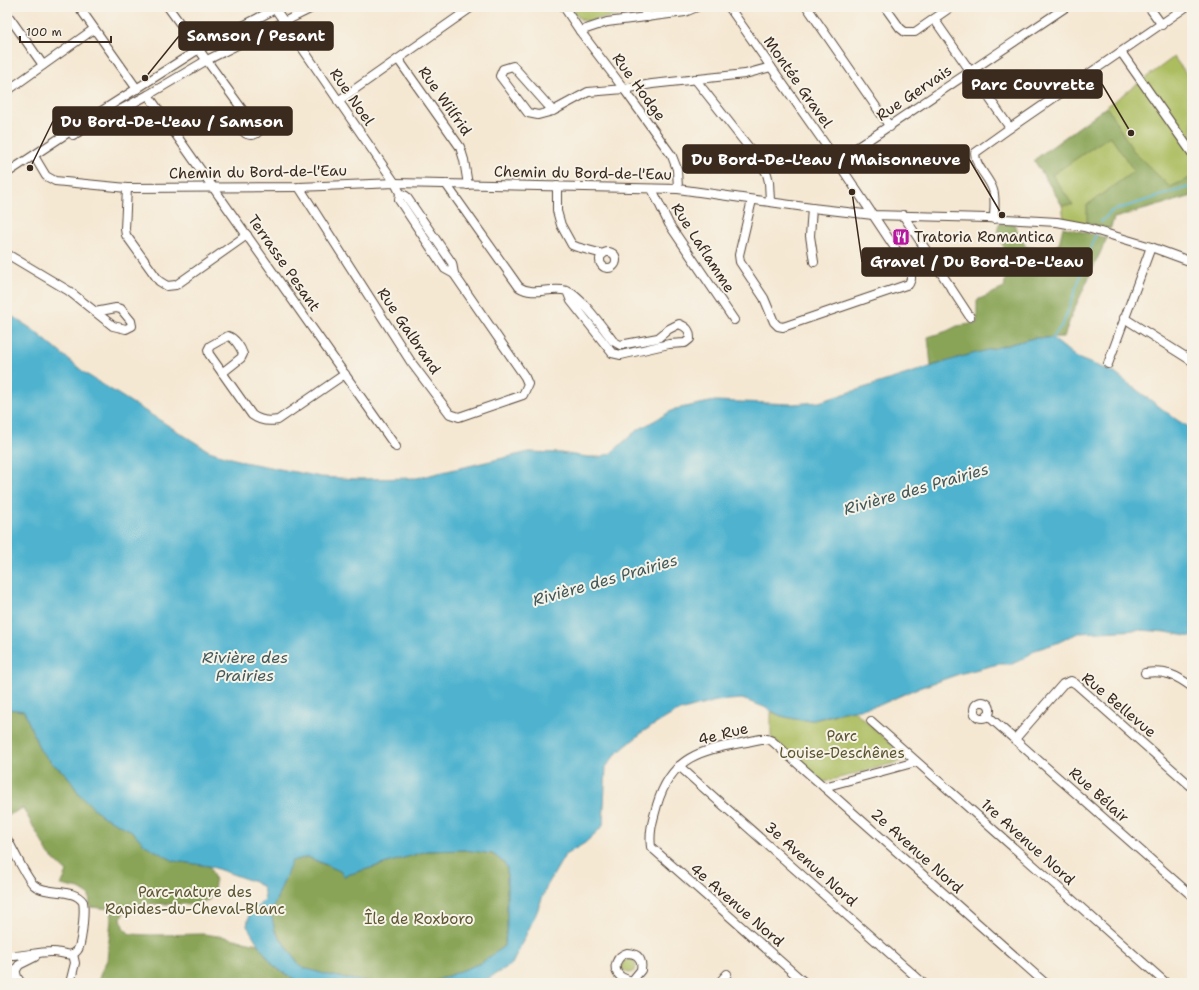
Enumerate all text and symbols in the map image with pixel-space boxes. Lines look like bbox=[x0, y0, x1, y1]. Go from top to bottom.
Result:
scale bar bbox=[20, 18, 111, 44]
callout: Samson / Pesant bbox=[179, 22, 333, 50]
text: 100 m bbox=[26, 24, 62, 40]
text: Samson / Pesant bbox=[187, 25, 326, 46]
street label: Montée Gravel bbox=[759, 32, 837, 132]
street label: Rue Hodge bbox=[608, 49, 670, 125]
street label: Rue Gervais bbox=[872, 60, 956, 126]
street label: Rue Wilfrid bbox=[414, 62, 477, 140]
street label: Rue Noel bbox=[325, 64, 379, 130]
callout: Parc Couvrette bbox=[963, 70, 1102, 98]
text: Parc Couvrette bbox=[971, 74, 1095, 95]
callout: Du Bord-De-L'eau / Samson bbox=[53, 107, 292, 135]
text: Du Bord-De-L'eau / Samson bbox=[60, 111, 284, 132]
callout: Du Bord-De-L'eau / Maisonneuve bbox=[683, 145, 969, 173]
text: Du Bord-De-L'eau / Maisonneuve bbox=[691, 149, 961, 170]
street label: Chemin du Bord-de-l'Eau bbox=[169, 160, 347, 184]
street label: Chemin du Bord-de-l'Eau bbox=[494, 161, 672, 185]
street label: Rue Laflamme bbox=[667, 199, 739, 297]
street label: Terrasse Pesant bbox=[243, 211, 325, 315]
restaurant icon: Tratoria Romantica bbox=[891, 227, 911, 247]
place label: Tratoria Romantica bbox=[914, 227, 1055, 247]
callout: Gravel / Du Bord-De-L'eau bbox=[862, 248, 1092, 276]
text: Gravel / Du Bord-De-L'eau bbox=[870, 251, 1084, 272]
street label: Rue Galbrand bbox=[373, 284, 446, 379]
water label: Rivière des Prairies bbox=[841, 458, 991, 520]
water label: Rivière des Prairies bbox=[530, 549, 680, 611]
water label: Rivière des Prairies bbox=[202, 647, 288, 686]
street label: Rue Bellevue bbox=[1078, 668, 1160, 742]
street label: 4e Rue bbox=[696, 718, 750, 750]
park label: Parc Louise-Deschênes bbox=[779, 726, 905, 763]
street label: Rue Bélair bbox=[1065, 763, 1133, 827]
street label: 1re Avenue Nord bbox=[977, 794, 1080, 890]
street label: 2e Avenue Nord bbox=[867, 804, 968, 898]
street label: 3e Avenue Nord bbox=[760, 817, 862, 911]
street label: 4e Avenue Nord bbox=[686, 859, 789, 952]
park label: Parc-nature des Rapides-du-Cheval-Blanc bbox=[105, 882, 285, 919]
park label: Île de Roxboro bbox=[364, 908, 474, 929]

